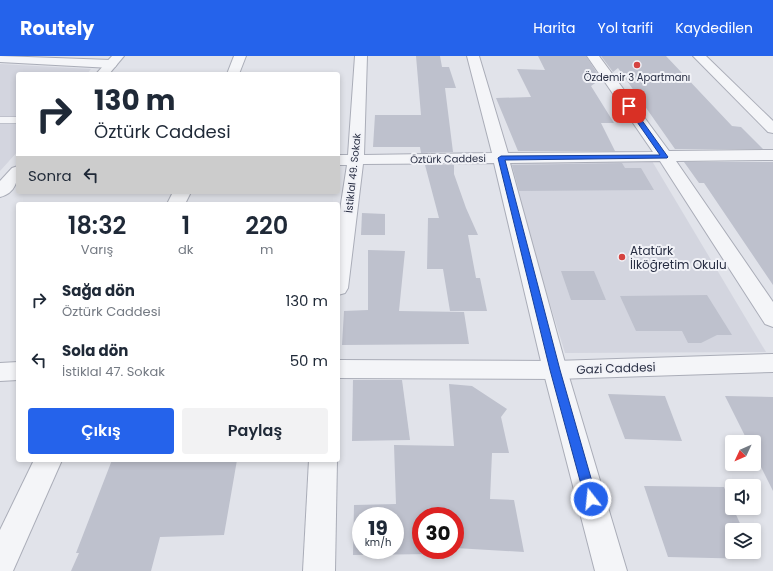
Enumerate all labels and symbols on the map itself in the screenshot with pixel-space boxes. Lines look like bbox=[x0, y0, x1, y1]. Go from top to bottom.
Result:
marker: Özdemir 3 Apartmanı bbox=[632, 60, 642, 70]
place label: Özdemir 3 Apartmanı bbox=[584, 70, 690, 85]
pin bbox=[612, 89, 646, 123]
street label: İstiklal 49. Sokak bbox=[341, 132, 365, 214]
street label: Öztürk Caddesi bbox=[410, 151, 486, 167]
place label: Atatürk İlköğretim Okulu bbox=[630, 242, 727, 273]
marker: Atatürk İlköğretim Okulu bbox=[617, 252, 627, 262]
street label: Gazi Caddesi bbox=[576, 358, 656, 378]
north arrow bbox=[725, 435, 761, 471]
position arrow bbox=[570, 478, 612, 520]
speed limit sign: 30 bbox=[412, 507, 464, 559]

